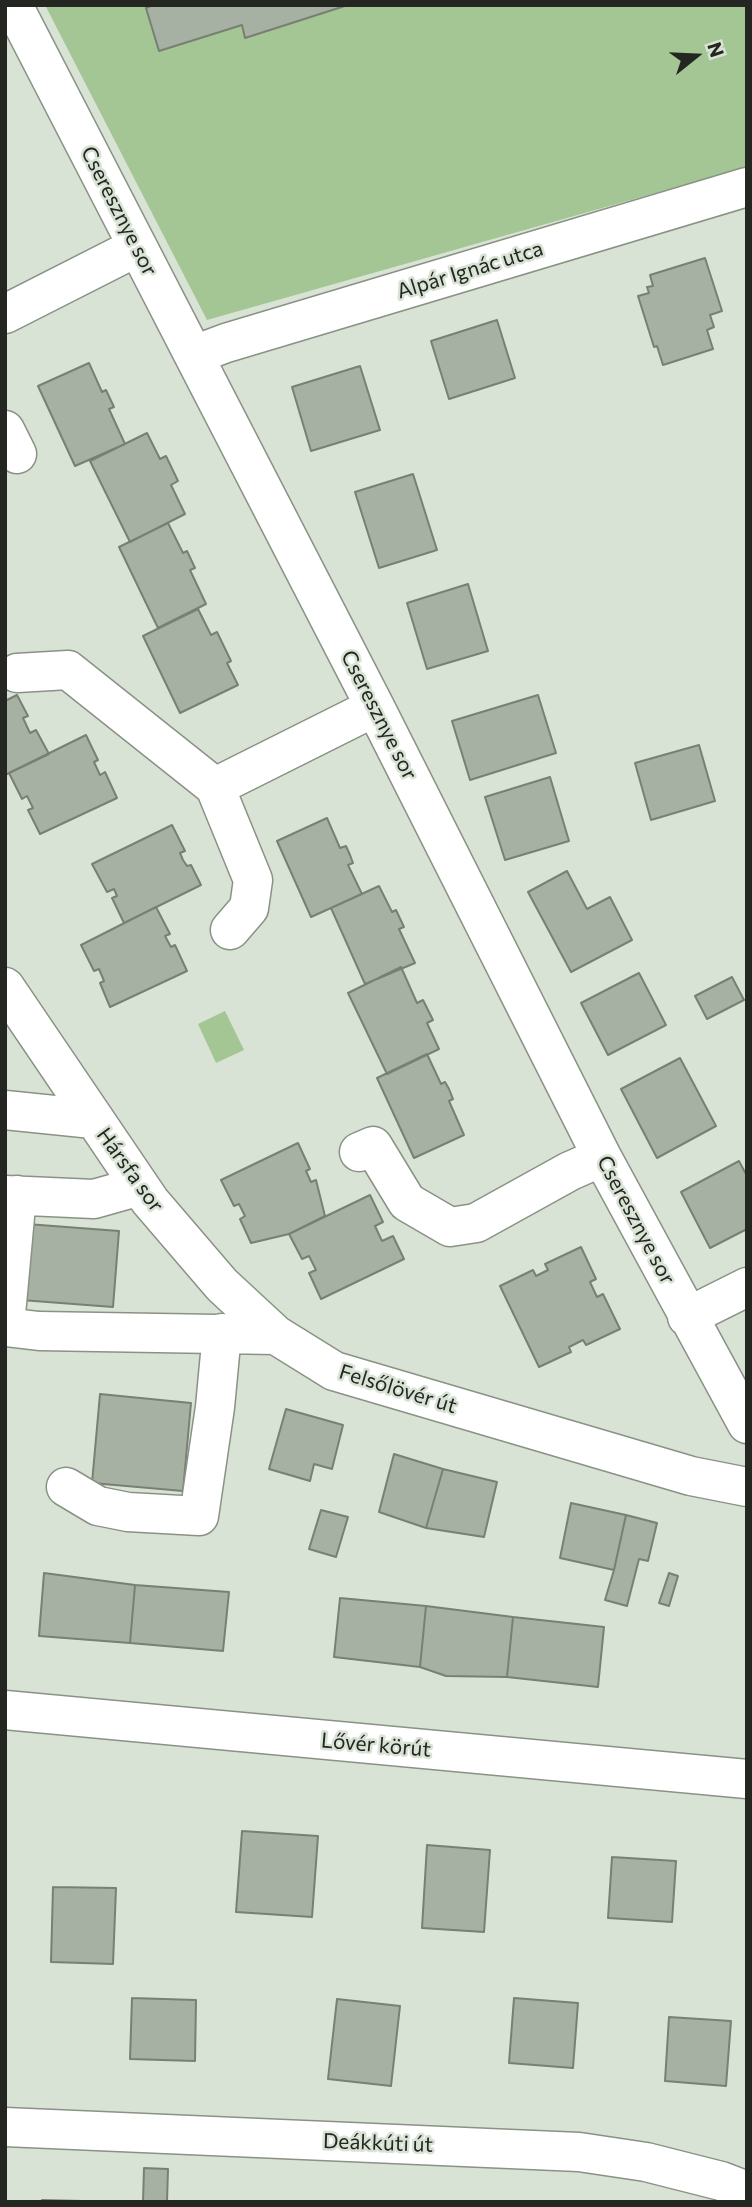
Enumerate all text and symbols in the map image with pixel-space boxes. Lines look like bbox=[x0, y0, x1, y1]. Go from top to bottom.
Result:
north arrow bbox=[661, 21, 731, 91]
text: N bbox=[703, 39, 730, 60]
street label: Cseresznye sor bbox=[76, 142, 162, 280]
street label: Alpár Ignác utca bbox=[394, 236, 546, 304]
street label: Cseresznye sor bbox=[336, 646, 422, 784]
street label: Hársfa sor bbox=[91, 1123, 169, 1217]
street label: Cseresznye sor bbox=[592, 1151, 680, 1289]
street label: Felsőlövér út bbox=[336, 1359, 460, 1419]
street label: Lővér körút bbox=[320, 1728, 432, 1762]
street label: Deákkúti út bbox=[322, 2128, 434, 2158]

